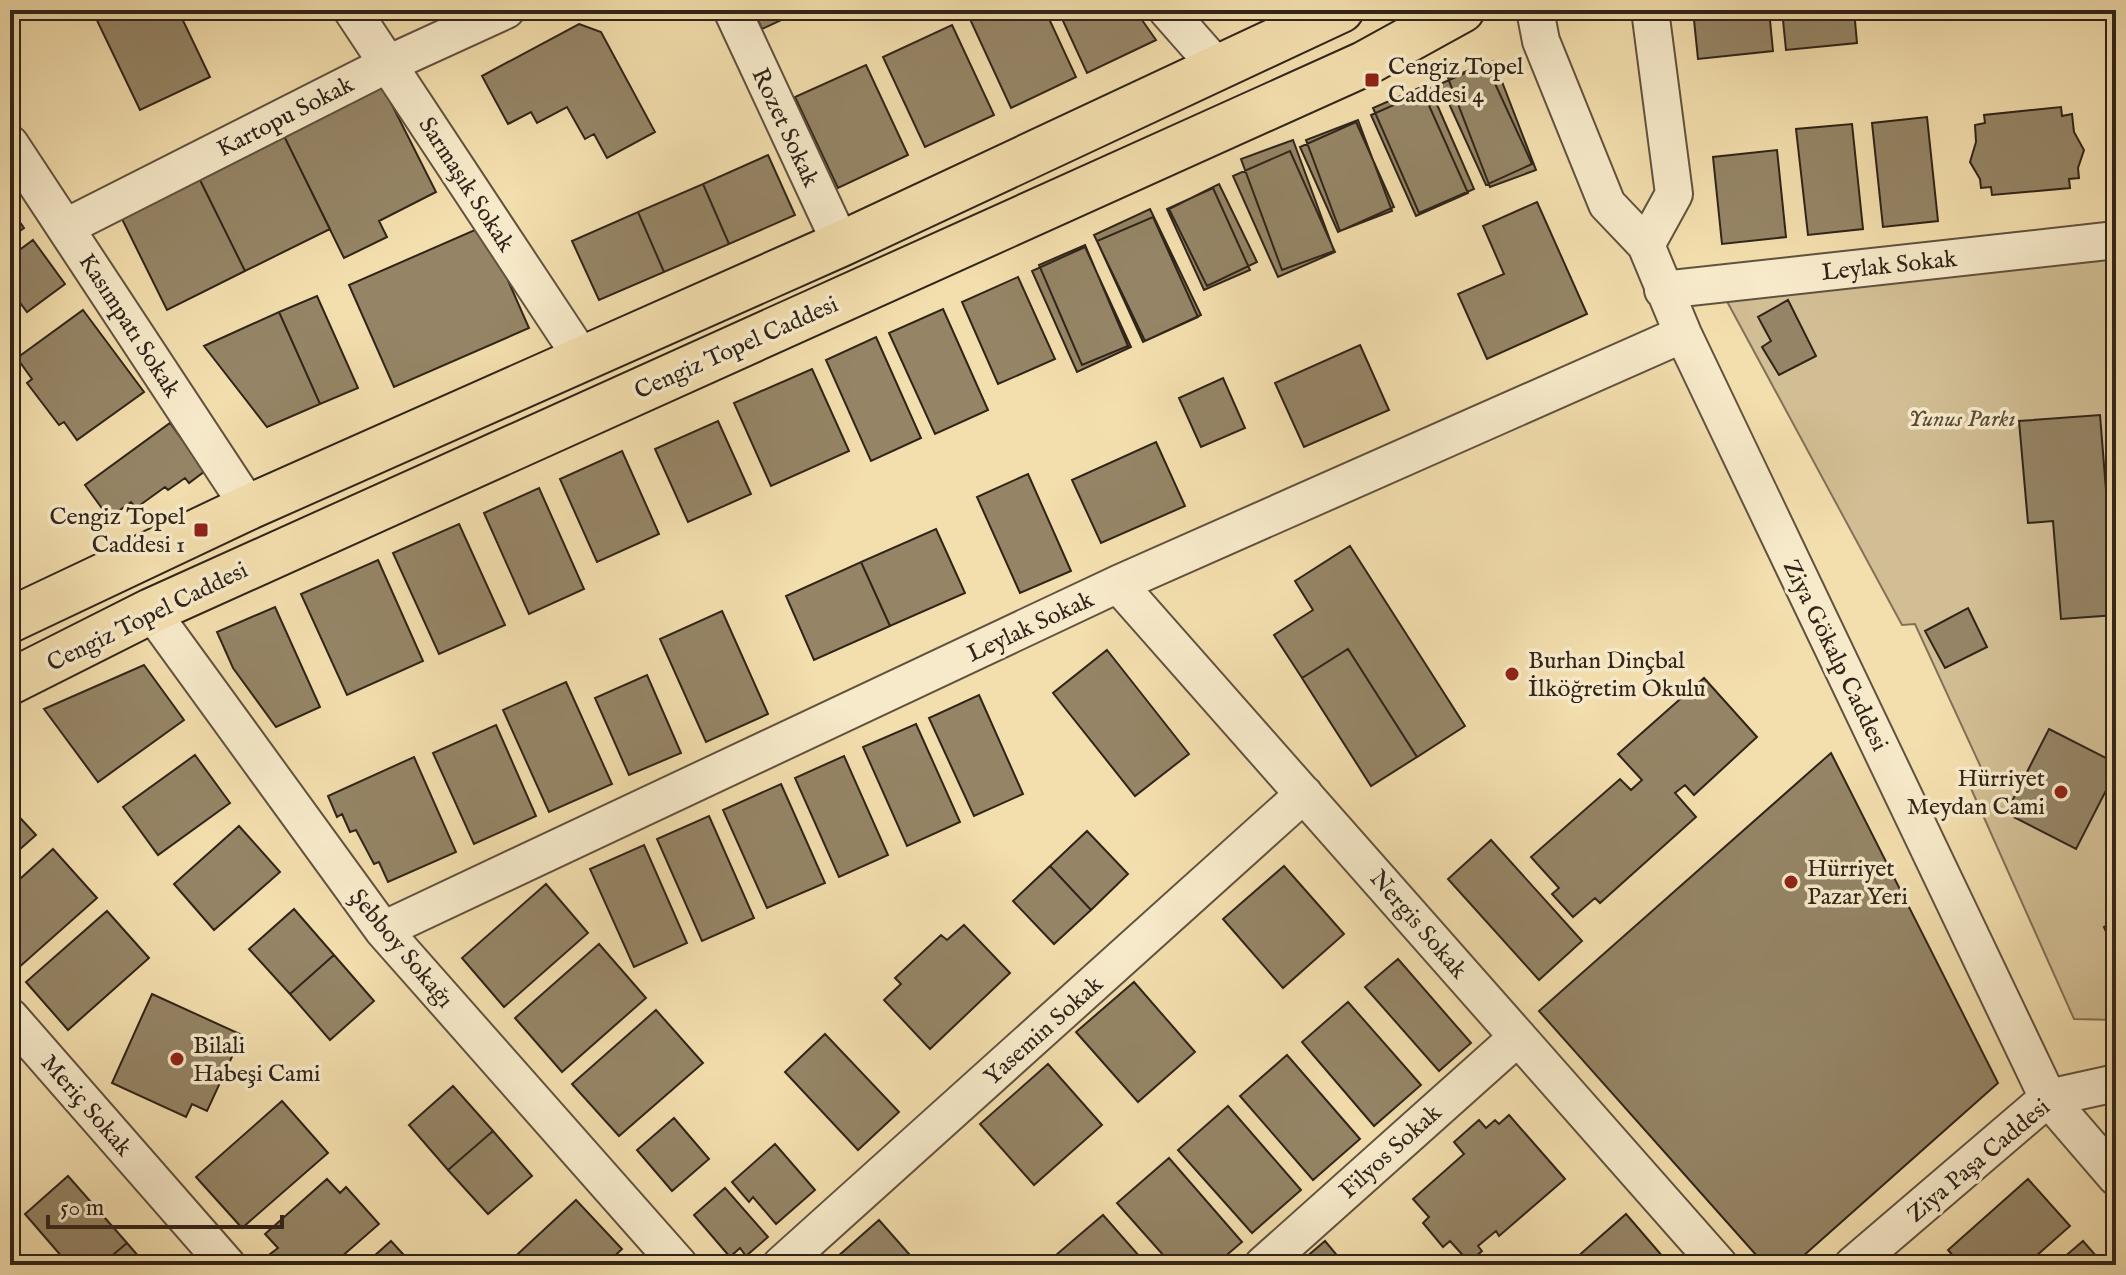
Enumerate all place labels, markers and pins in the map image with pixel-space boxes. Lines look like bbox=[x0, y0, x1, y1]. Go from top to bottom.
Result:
place label: Cengiz Topel Caddesi 4 bbox=[1388, 52, 1524, 111]
marker: Cengiz Topel Caddesi 4 bbox=[1363, 71, 1381, 89]
place label: Cengiz Topel Caddesi 1 bbox=[49, 502, 185, 561]
marker: Cengiz Topel Caddesi 1 bbox=[192, 521, 210, 539]
place label: Burhan Dinçbal İlköğretim Okulu bbox=[1528, 646, 1706, 705]
marker: Burhan Dinçbal İlköğretim Okulu bbox=[1503, 665, 1521, 683]
place label: Hürriyet Meydan Cami bbox=[1907, 764, 2045, 823]
marker: Hürriyet Meydan Cami bbox=[2052, 783, 2070, 801]
place label: Hürriyet Pazar Yeri bbox=[1807, 854, 1908, 913]
marker: Hürriyet Pazar Yeri bbox=[1782, 873, 1800, 891]
place label: Bilali Habeşi Cami bbox=[193, 1031, 320, 1090]
marker: Bilali Habeşi Cami bbox=[168, 1050, 186, 1068]

